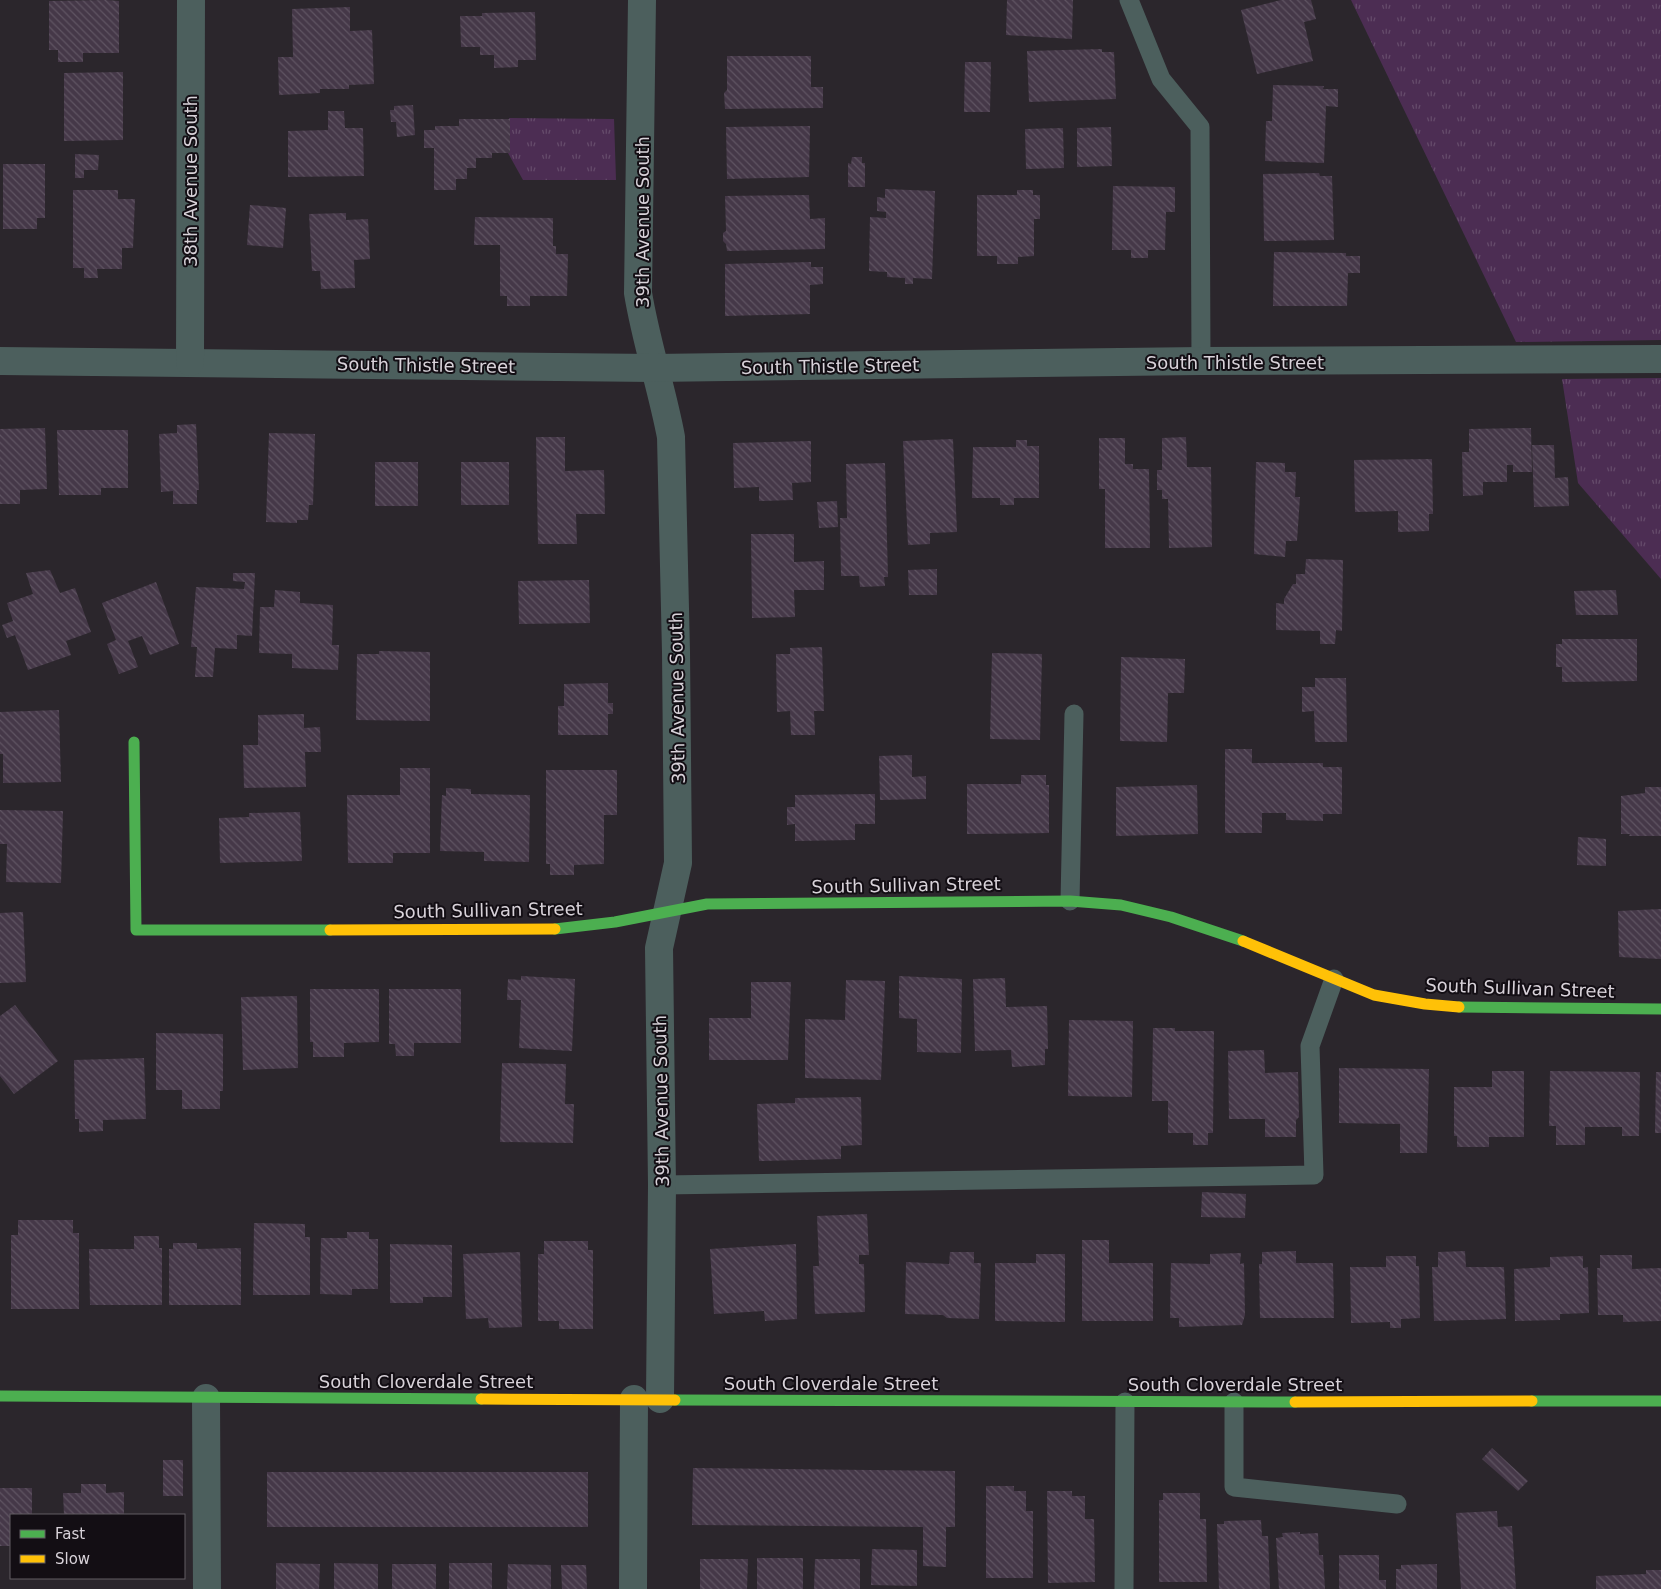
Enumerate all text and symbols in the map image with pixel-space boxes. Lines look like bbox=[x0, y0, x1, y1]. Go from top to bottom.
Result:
street label: 38th Avenue South bbox=[180, 95, 201, 267]
street label: 39th Avenue South bbox=[632, 136, 653, 308]
street label: South Thistle Street bbox=[1146, 352, 1324, 373]
street label: South Thistle Street bbox=[337, 353, 515, 377]
street label: South Thistle Street bbox=[741, 354, 919, 378]
street label: 39th Avenue South bbox=[665, 612, 689, 784]
street label: South Sullivan Street bbox=[811, 873, 1001, 897]
street label: South Sullivan Street bbox=[393, 898, 583, 922]
street label: South Sullivan Street bbox=[1425, 974, 1615, 1002]
street label: 39th Avenue South bbox=[649, 1015, 673, 1187]
street label: South Cloverdale Street bbox=[319, 1371, 533, 1392]
street label: South Cloverdale Street bbox=[724, 1373, 938, 1394]
street label: South Cloverdale Street bbox=[1128, 1374, 1342, 1395]
legend bbox=[10, 1514, 185, 1579]
text: Fast bbox=[55, 1525, 85, 1543]
text: Slow bbox=[55, 1550, 90, 1568]

